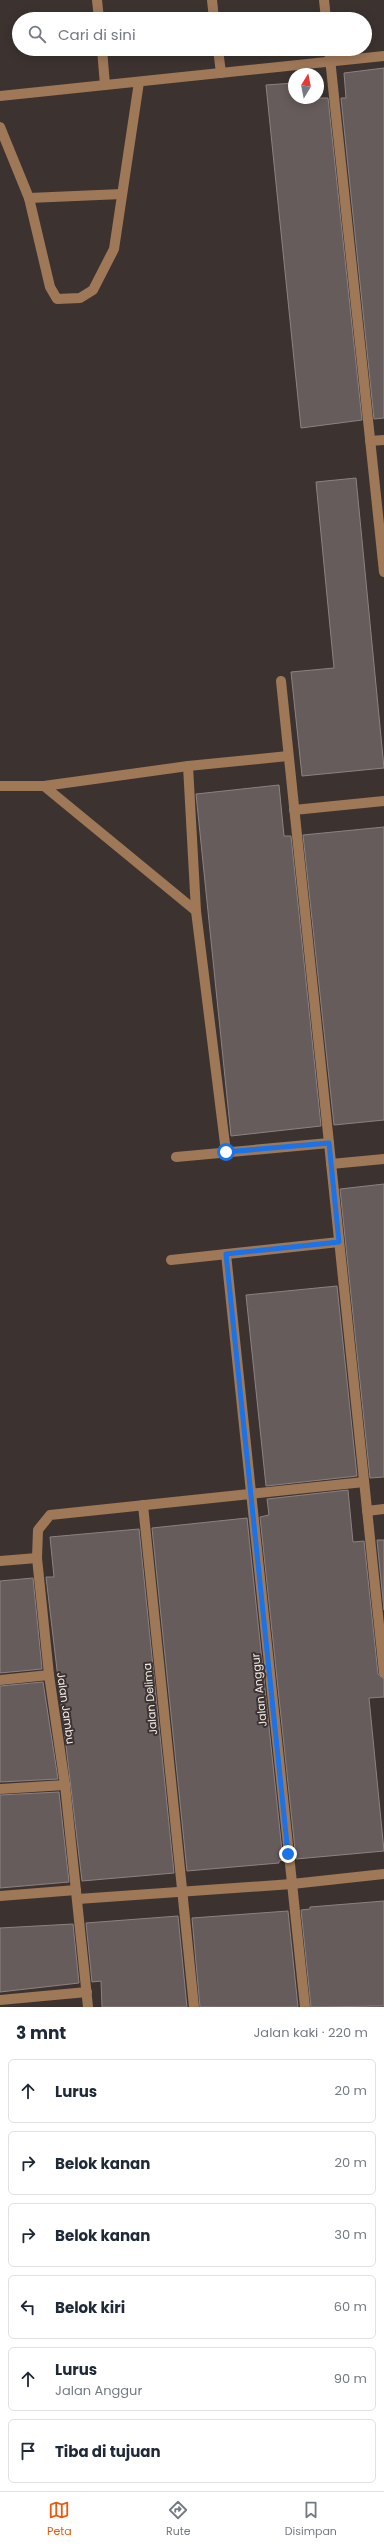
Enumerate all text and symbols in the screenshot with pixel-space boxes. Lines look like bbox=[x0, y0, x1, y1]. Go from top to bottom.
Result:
search box bbox=[12, 12, 372, 56]
icon: search bbox=[26, 23, 48, 45]
text: Cari di sini bbox=[58, 24, 136, 45]
north arrow bbox=[288, 68, 324, 104]
route start bbox=[217, 1143, 235, 1161]
street label: Jalan Anggur bbox=[247, 1652, 271, 1728]
street label: Jalan Delima bbox=[139, 1662, 161, 1736]
street label: Jalan Jambu bbox=[53, 1671, 79, 1745]
route end bbox=[279, 1845, 297, 1863]
text: 3 mnt bbox=[16, 2021, 66, 2045]
text: Jalan kaki · 220 m bbox=[253, 2023, 368, 2042]
icon: ahead bbox=[17, 2080, 39, 2102]
text: Lurus bbox=[55, 2081, 97, 2102]
text: 20 m bbox=[334, 2081, 367, 2100]
icon: right bbox=[17, 2152, 39, 2174]
text: Belok kanan bbox=[55, 2153, 150, 2174]
text: 20 m bbox=[334, 2153, 367, 2172]
icon: right bbox=[17, 2224, 39, 2246]
text: Belok kanan bbox=[55, 2225, 150, 2246]
text: 30 m bbox=[334, 2225, 367, 2244]
icon: left bbox=[17, 2296, 39, 2318]
text: Belok kiri bbox=[55, 2297, 125, 2318]
text: 60 m bbox=[334, 2297, 367, 2316]
text: Lurus bbox=[55, 2359, 97, 2380]
icon: ahead bbox=[17, 2368, 39, 2390]
text: 90 m bbox=[334, 2369, 367, 2388]
text: Jalan Anggur bbox=[55, 2381, 142, 2400]
icon: arrive bbox=[17, 2440, 39, 2462]
text: Tiba di tujuan bbox=[55, 2441, 161, 2462]
tab: Peta bbox=[47, 2499, 72, 2540]
tab: Rute bbox=[166, 2499, 191, 2540]
tab: Disimpan bbox=[285, 2499, 337, 2540]

